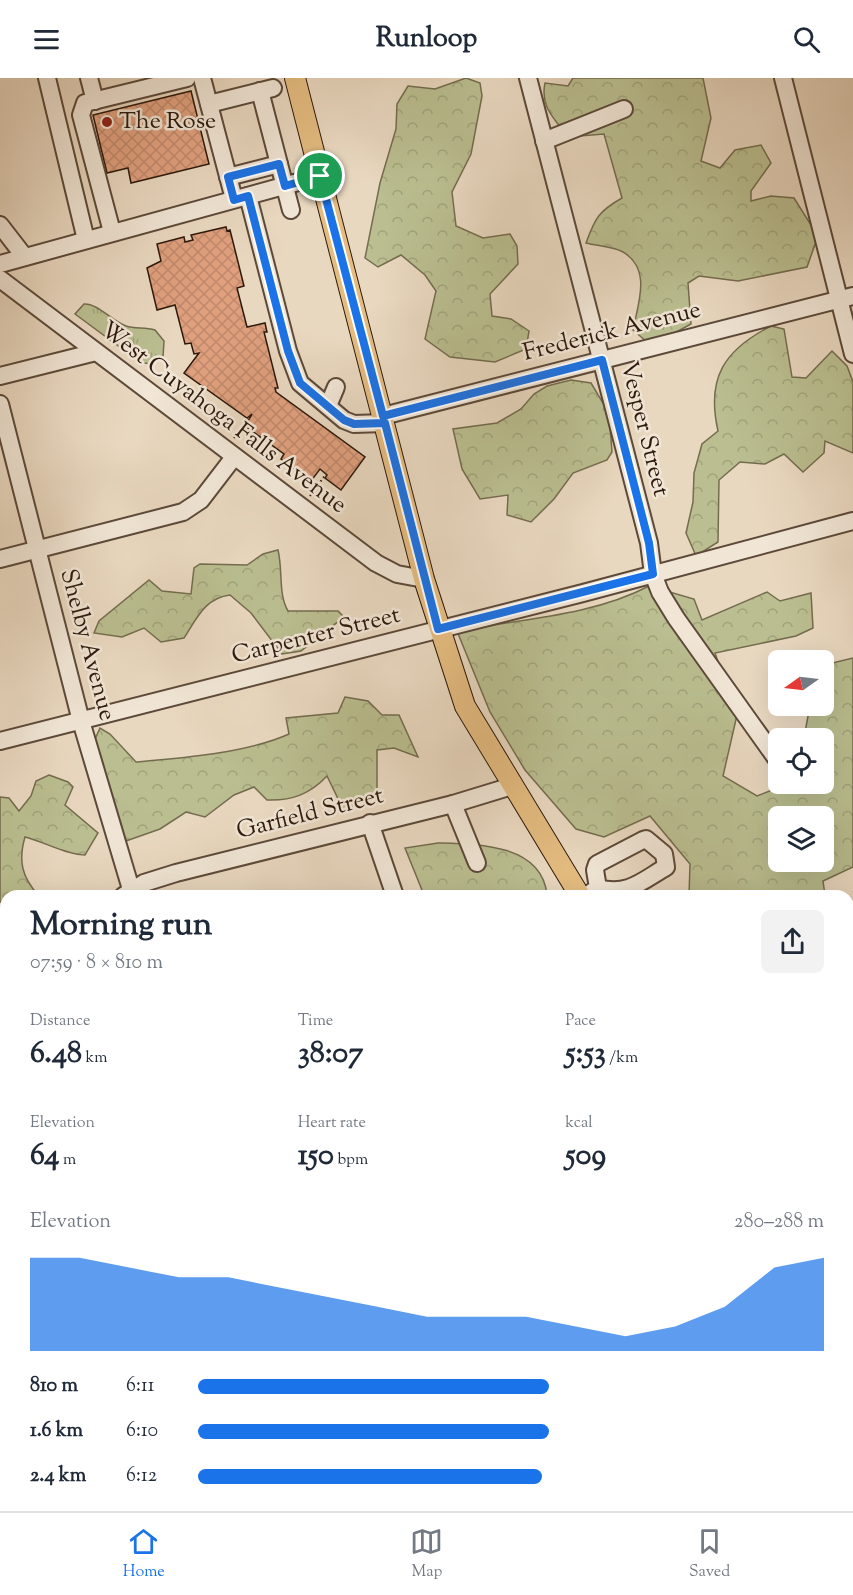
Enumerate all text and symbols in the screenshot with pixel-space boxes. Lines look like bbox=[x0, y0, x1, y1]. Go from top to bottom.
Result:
text: Runloop bbox=[376, 20, 477, 59]
icon: menu bbox=[30, 23, 63, 56]
icon: search bbox=[790, 23, 823, 56]
place label: The Rose bbox=[119, 105, 216, 139]
marker: The Rose bbox=[100, 115, 114, 129]
pin bbox=[294, 150, 345, 201]
icon: arrive bbox=[303, 159, 336, 192]
street label: Frederick Avenue bbox=[519, 293, 705, 371]
street label: West Cuyahoga Falls Avenue bbox=[93, 314, 353, 522]
street label: Vesper Street bbox=[611, 358, 677, 500]
street label: Shelby Avenue bbox=[50, 565, 124, 725]
street label: Carpenter Street bbox=[228, 599, 404, 673]
north arrow bbox=[768, 650, 834, 716]
map controls bbox=[768, 650, 834, 872]
button: locate bbox=[768, 728, 834, 794]
street label: Garfield Street bbox=[233, 779, 387, 849]
button: layers bbox=[768, 806, 834, 872]
text: Morning run bbox=[30, 902, 212, 950]
button: share bbox=[761, 910, 824, 973]
text: 07:59 · 8 × 810 m bbox=[30, 949, 163, 978]
text: Distance bbox=[30, 1010, 90, 1033]
text: Time bbox=[298, 1010, 333, 1033]
text: Pace bbox=[565, 1010, 596, 1033]
text: 6.48 bbox=[30, 1033, 82, 1076]
text: 38:07 bbox=[298, 1033, 363, 1076]
text: 5:53 bbox=[565, 1033, 606, 1076]
text: km bbox=[82, 1047, 107, 1070]
text: /km bbox=[606, 1047, 638, 1070]
text: Elevation bbox=[30, 1112, 95, 1135]
text: Heart rate bbox=[298, 1112, 366, 1135]
text: kcal bbox=[565, 1112, 593, 1135]
text: 64 bbox=[30, 1135, 59, 1178]
text: 150 bbox=[298, 1135, 334, 1178]
text: 509 bbox=[565, 1135, 606, 1178]
text: m bbox=[59, 1149, 76, 1172]
text: bpm bbox=[334, 1149, 368, 1172]
text: Elevation bbox=[30, 1208, 111, 1237]
text: 280–288 m bbox=[734, 1208, 824, 1237]
text: 810 m bbox=[30, 1372, 78, 1401]
text: 6:11 bbox=[126, 1372, 155, 1401]
text: 1.6 km bbox=[30, 1417, 83, 1446]
text: 6:10 bbox=[126, 1417, 158, 1446]
text: 2.4 km bbox=[30, 1462, 86, 1491]
text: 6:12 bbox=[126, 1462, 157, 1491]
tab: Home bbox=[123, 1525, 165, 1584]
tab: Map bbox=[410, 1525, 443, 1584]
tab: Saved bbox=[689, 1525, 730, 1584]

